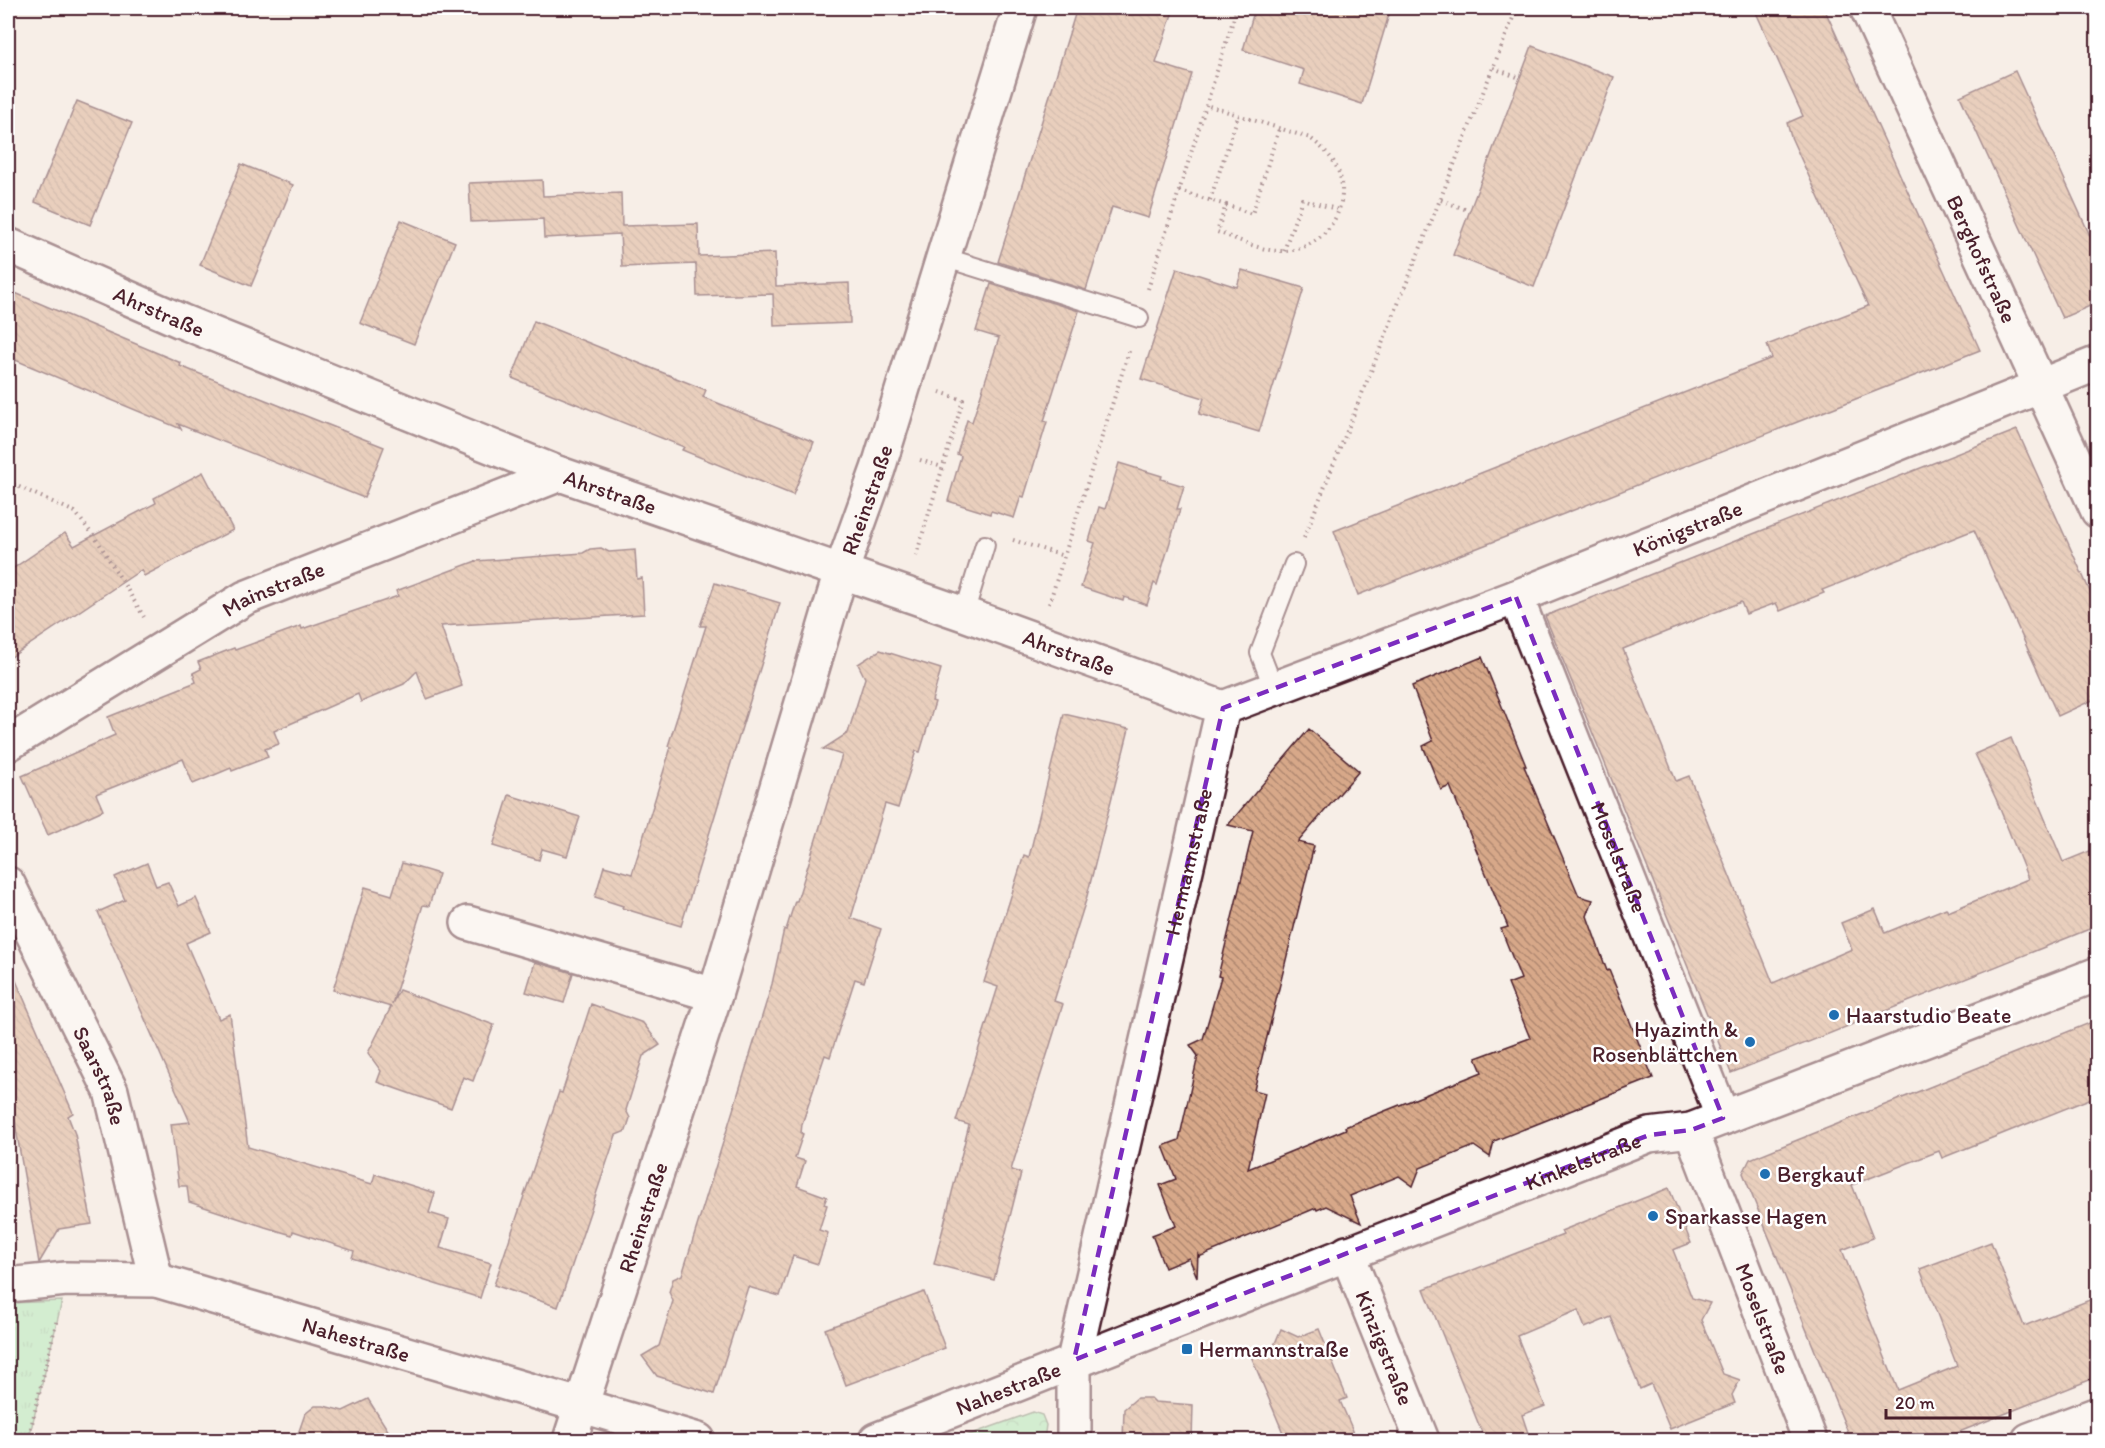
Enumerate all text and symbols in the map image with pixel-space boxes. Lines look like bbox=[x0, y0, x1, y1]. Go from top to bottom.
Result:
street label: Berghofstraße bbox=[1941, 190, 2023, 327]
street label: Ahrstraße bbox=[110, 280, 208, 343]
street label: Rheinstraße bbox=[835, 441, 898, 559]
street label: Ahrstraße bbox=[561, 463, 660, 520]
street label: Königstraße bbox=[1629, 494, 1746, 562]
street label: Mainstraße bbox=[217, 555, 328, 623]
street label: Ahrstraße bbox=[1019, 623, 1119, 681]
street label: Hermannstraße bbox=[1158, 786, 1218, 938]
street label: Moselstraße bbox=[1585, 798, 1654, 917]
place label: Haarstudio Beate bbox=[1846, 1002, 2011, 1029]
marker: Haarstudio Beate bbox=[1827, 1008, 1841, 1022]
place label: Hyazinth & Rosenblättchen bbox=[1592, 1016, 1739, 1068]
street label: Saarstraße bbox=[67, 1021, 132, 1128]
marker: Hyazinth & Rosenblättchen bbox=[1743, 1035, 1757, 1049]
street label: Kinkelstraße bbox=[1521, 1126, 1645, 1196]
street label: Rheinstraße bbox=[612, 1159, 673, 1276]
place label: Bergkauf bbox=[1777, 1161, 1865, 1188]
marker: Bergkauf bbox=[1758, 1167, 1772, 1181]
place label: Sparkasse Hagen bbox=[1665, 1203, 1828, 1230]
marker: Sparkasse Hagen bbox=[1646, 1209, 1660, 1223]
street label: Moselstraße bbox=[1730, 1259, 1797, 1378]
street label: Kinzigstraße bbox=[1350, 1286, 1420, 1409]
street label: Nahestraße bbox=[299, 1310, 413, 1368]
place label: Hermannstraße bbox=[1199, 1336, 1349, 1363]
marker: Hermannstraße bbox=[1180, 1342, 1194, 1356]
street label: Nahestraße bbox=[952, 1355, 1065, 1421]
scale bar bbox=[1886, 1382, 2010, 1420]
text: 20 m bbox=[1895, 1392, 1935, 1414]

